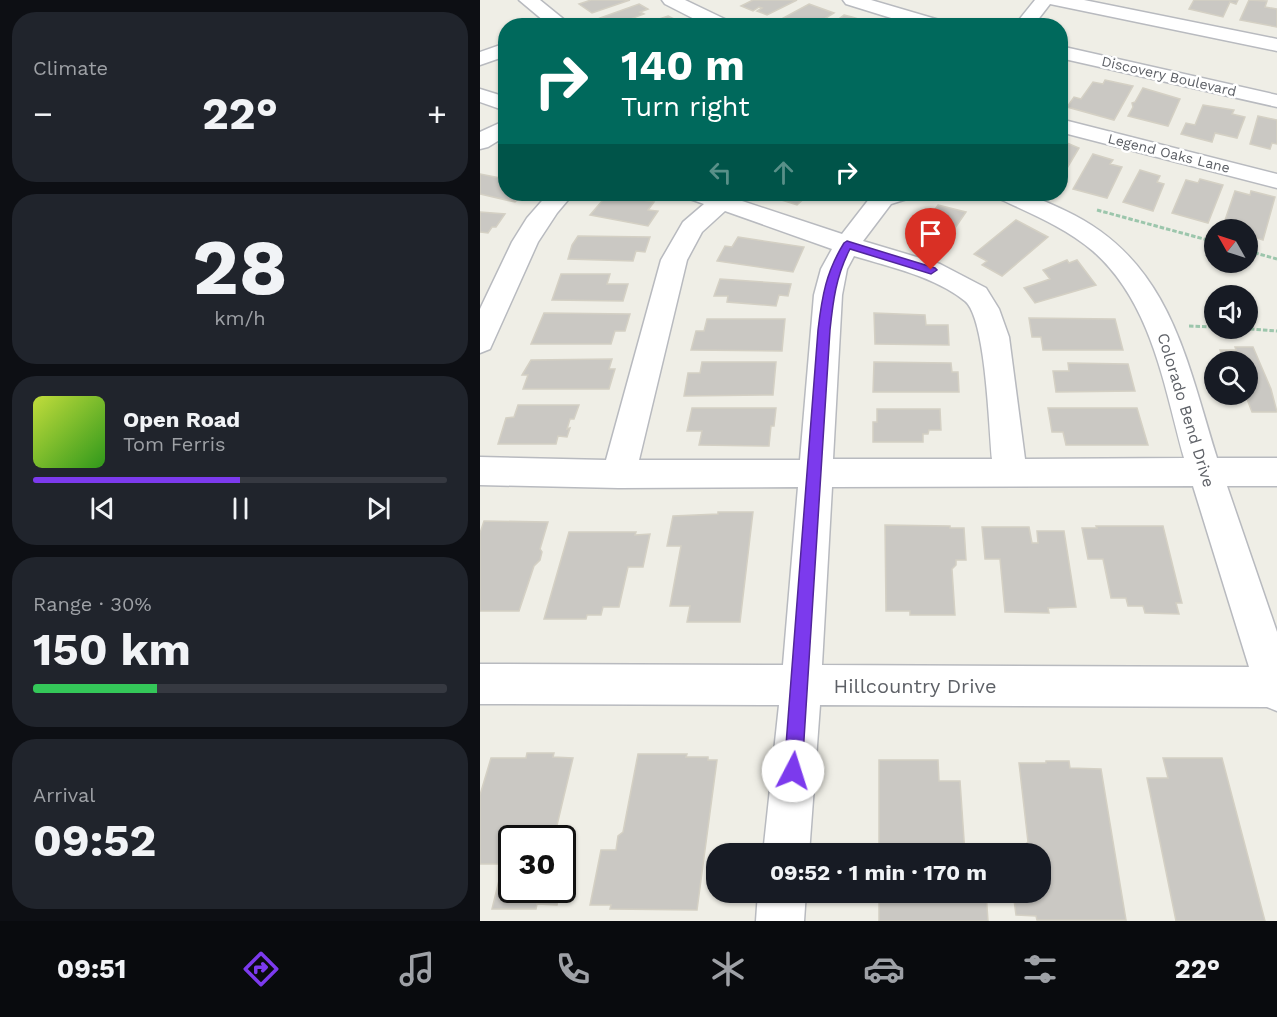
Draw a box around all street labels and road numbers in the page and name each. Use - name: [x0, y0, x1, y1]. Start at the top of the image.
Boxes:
- street label: Discovery Boulevard: [1100, 53, 1238, 99]
- street label: Legend Oaks Lane: [1106, 130, 1232, 176]
- street label: Colorado Bend Drive: [1153, 331, 1219, 489]
- street label: Hillcountry Drive: [834, 674, 996, 698]

